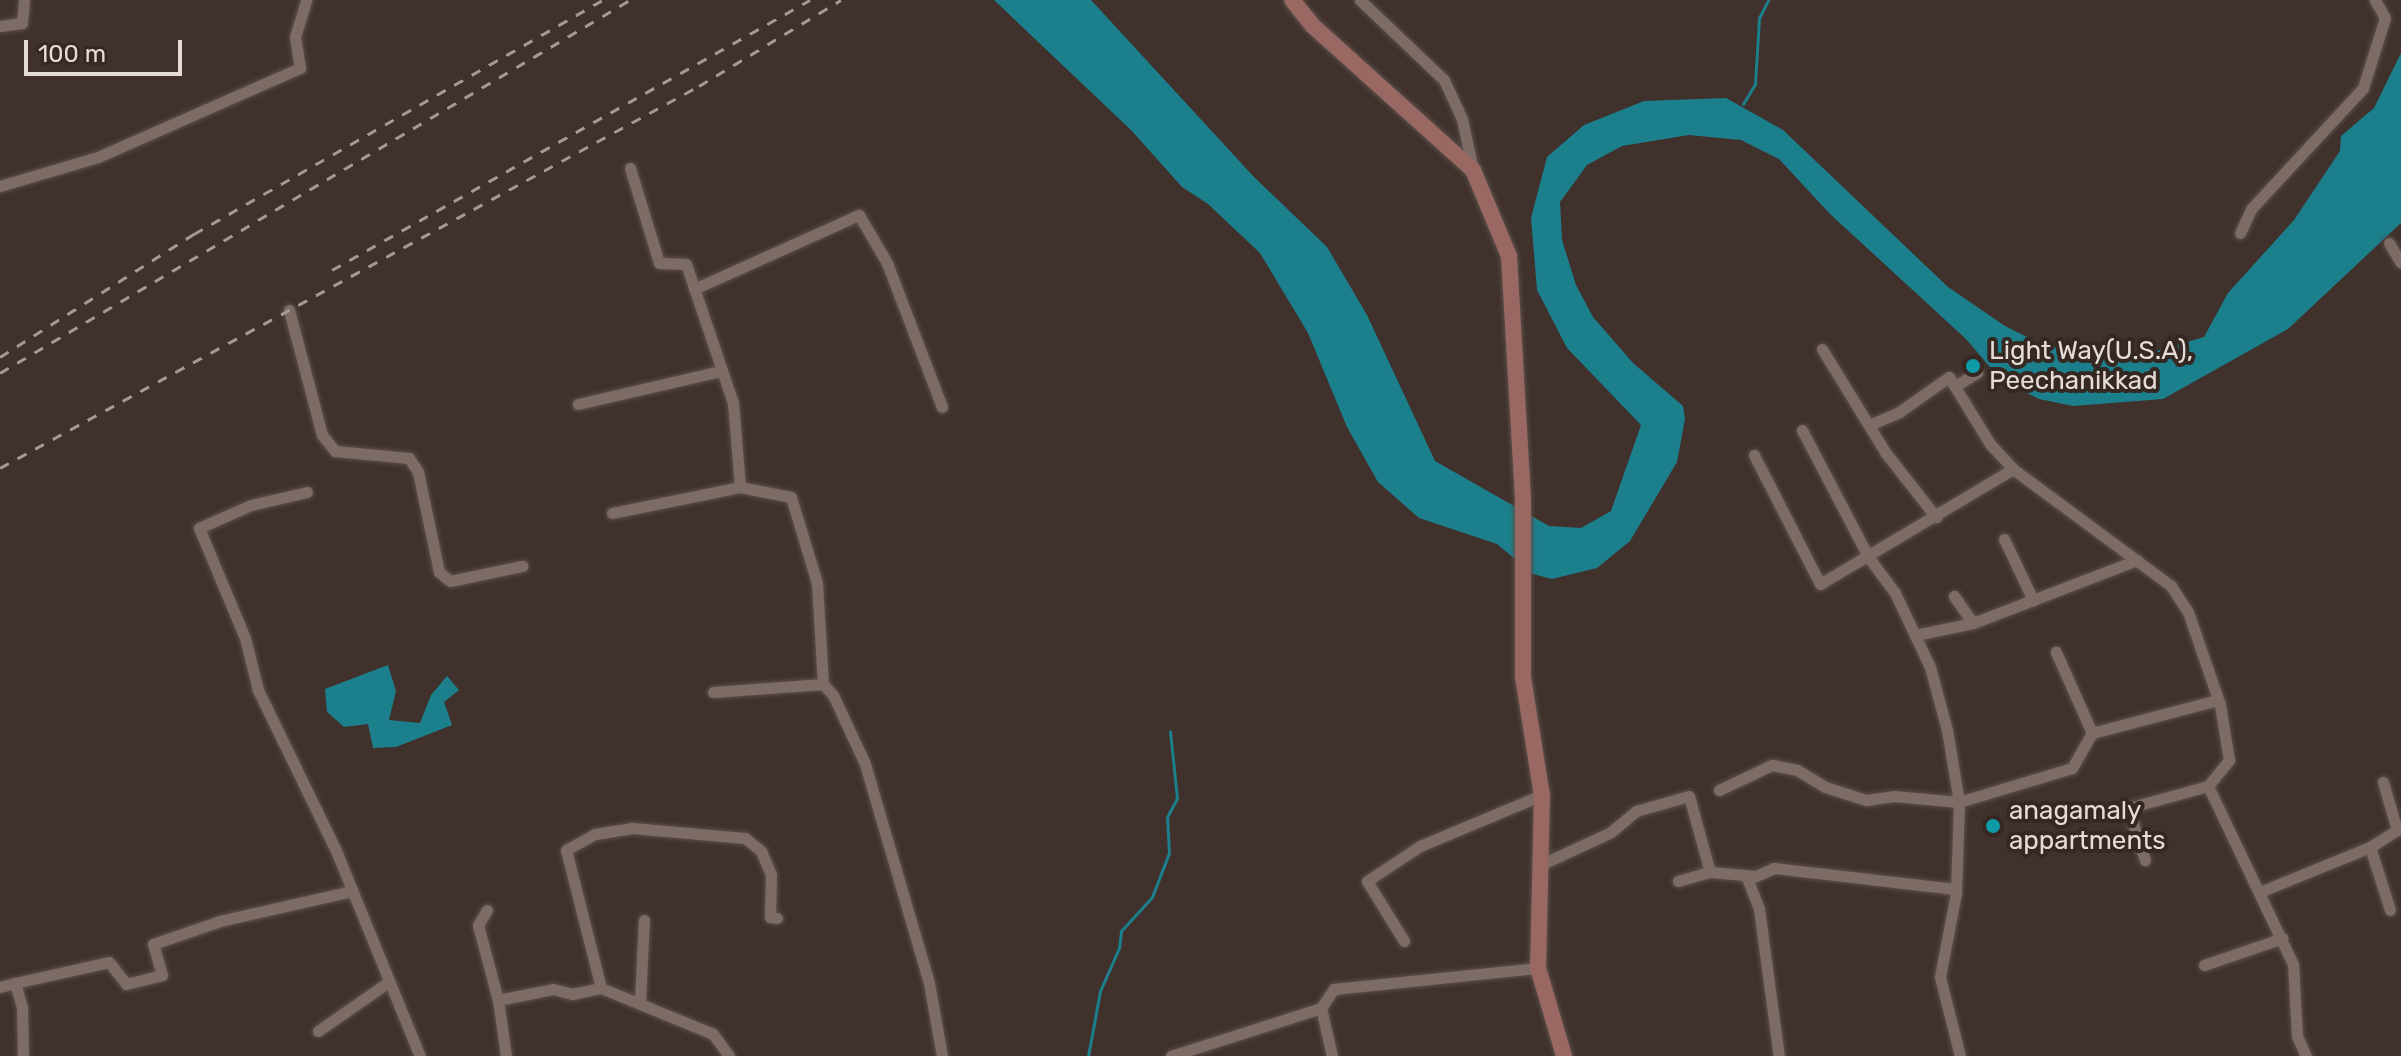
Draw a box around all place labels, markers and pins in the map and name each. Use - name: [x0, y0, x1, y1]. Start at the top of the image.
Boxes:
- place label: Light Way(U.S.A), Peechanikkad: [1989, 335, 2194, 396]
- marker: Light Way(U.S.A), Peechanikkad: [1964, 357, 1982, 375]
- place label: anagamaly appartments: [2009, 795, 2165, 856]
- marker: anagamaly appartments: [1984, 817, 2002, 835]

